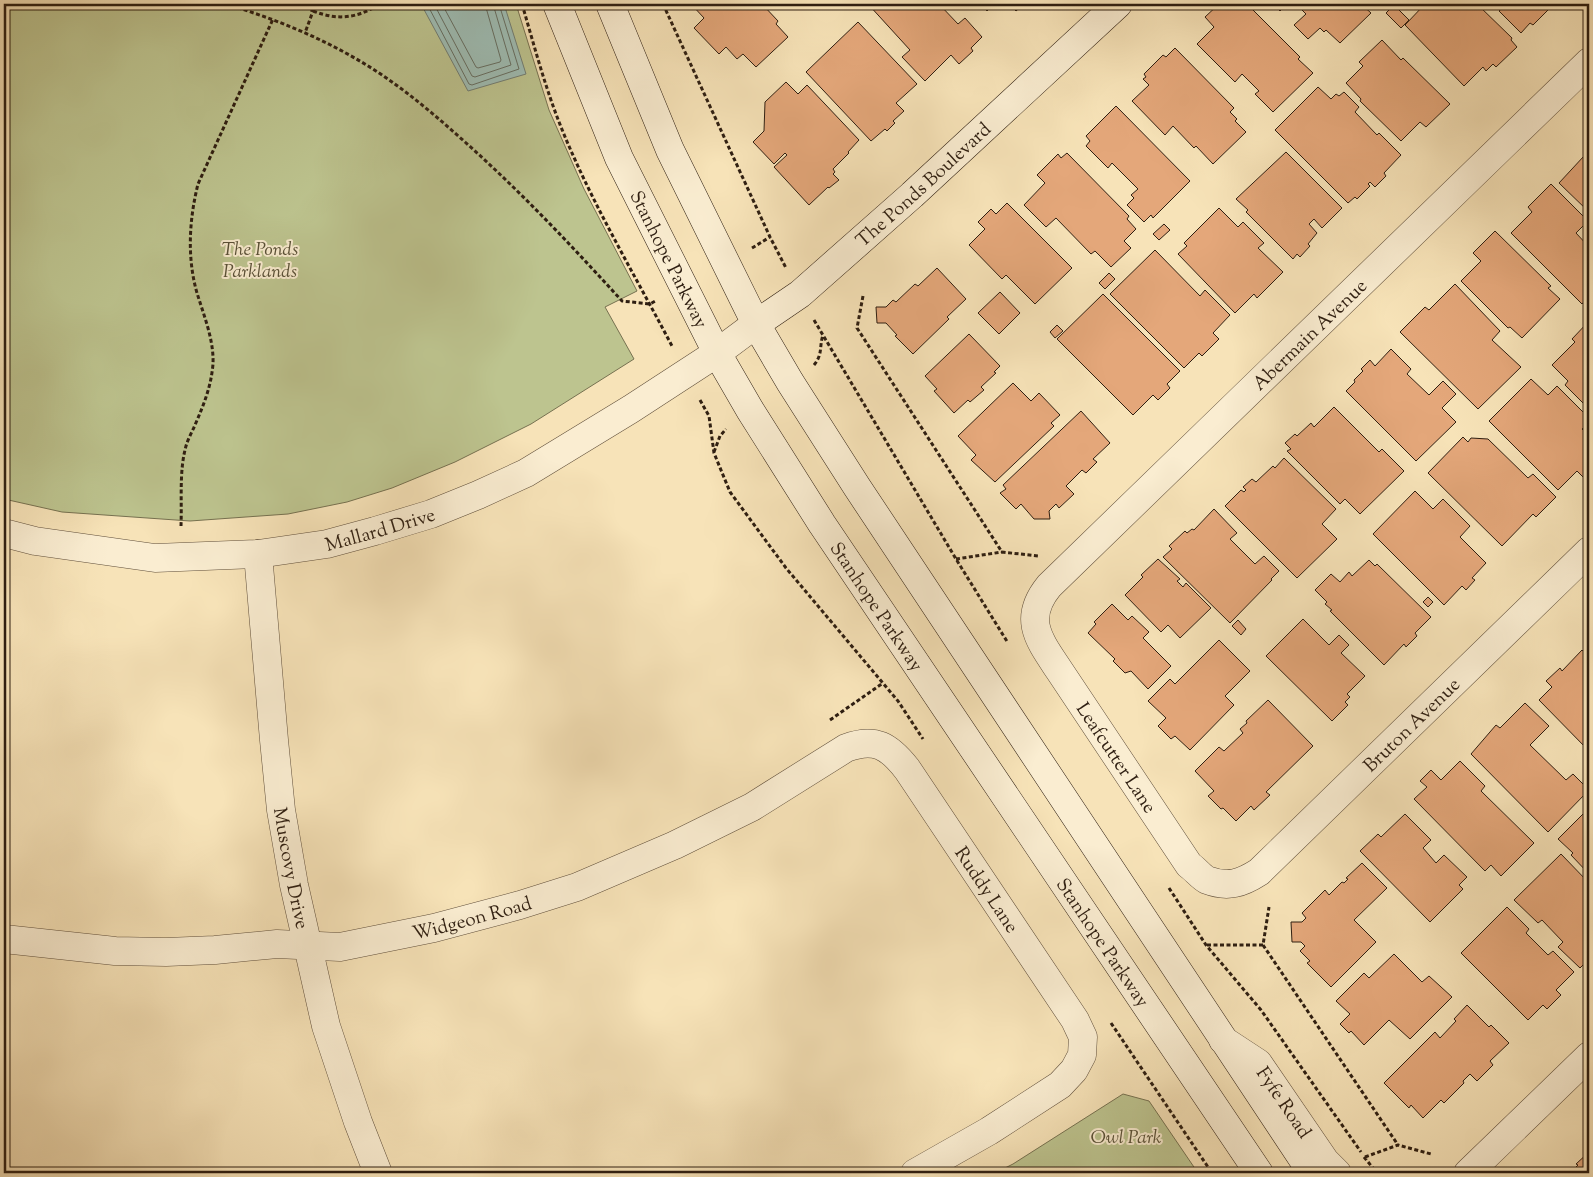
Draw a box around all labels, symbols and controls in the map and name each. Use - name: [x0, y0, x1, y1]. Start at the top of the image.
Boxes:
- street label: The Ponds Boulevard: [851, 117, 998, 255]
- street label: Stanhope Parkway: [622, 187, 714, 334]
- park label: The Ponds Parklands: [222, 237, 298, 286]
- street label: Abermain Avenue: [1247, 274, 1374, 398]
- street label: Mallard Drive: [323, 502, 439, 560]
- street label: Stanhope Parkway: [822, 538, 929, 678]
- street label: Bruton Avenue: [1358, 672, 1467, 780]
- street label: Leafcutter Lane: [1068, 698, 1162, 820]
- street label: Muscovy Drive: [265, 805, 315, 932]
- street label: Ruddy Lane: [947, 842, 1024, 939]
- street label: Stanhope Parkway: [1048, 873, 1155, 1014]
- street label: Widgeon Road: [410, 891, 536, 948]
- street label: Fyfe Road: [1248, 1062, 1317, 1145]
- park label: Owl Park: [1091, 1125, 1162, 1152]

